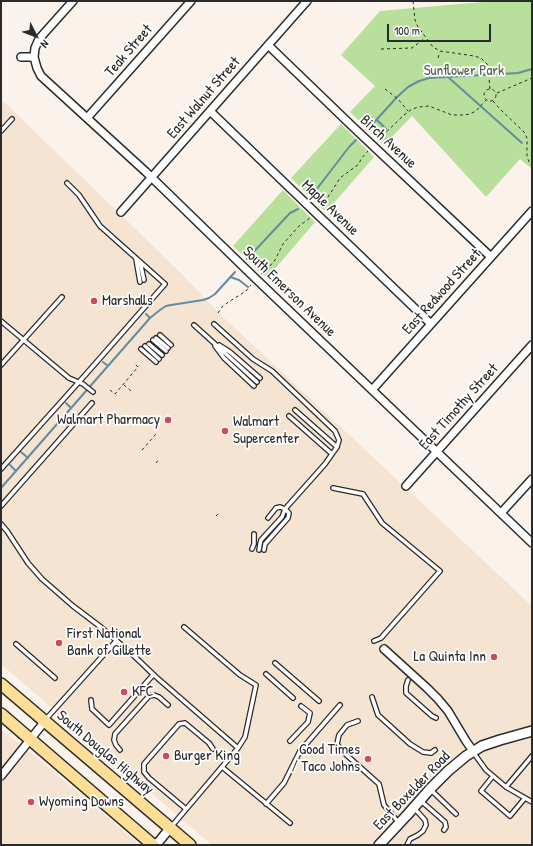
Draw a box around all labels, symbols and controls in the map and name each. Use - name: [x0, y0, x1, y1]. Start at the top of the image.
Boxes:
- north arrow: [16, 16, 56, 56]
- scale bar: [389, 16, 493, 42]
- street label: Teak Street: [101, 21, 157, 81]
- text: 100 m: [394, 22, 420, 39]
- text: N: [38, 37, 52, 51]
- street label: East Walnut Street: [164, 53, 244, 143]
- park label: Sunflower Park: [424, 62, 504, 80]
- street label: Birch Avenue: [356, 111, 420, 173]
- street label: Maple Avenue: [298, 176, 362, 240]
- street label: South Emerson Avenue: [239, 243, 339, 341]
- street label: East Redwood Street: [399, 246, 485, 338]
- place label: Marshalls: [102, 292, 153, 310]
- marker: Marshalls: [89, 296, 99, 306]
- street label: East Timothy Street: [416, 360, 502, 454]
- place label: Walmart Pharmacy: [57, 411, 160, 429]
- place label: Walmart Supercenter: [233, 413, 300, 448]
- marker: Walmart Pharmacy: [163, 415, 173, 425]
- marker: Walmart Supercenter: [220, 426, 230, 436]
- place label: First National Bank of Gillette: [67, 625, 151, 660]
- marker: First National Bank of Gillette: [54, 638, 64, 648]
- place label: La Quinta Inn: [414, 648, 486, 666]
- marker: La Quinta Inn: [489, 652, 499, 662]
- place label: KFC: [132, 683, 154, 701]
- marker: KFC: [119, 687, 129, 697]
- street label: South Douglas Highway: [53, 707, 157, 799]
- place label: Good Times / Taco Johns: [292, 741, 360, 776]
- place label: Burger King: [174, 747, 240, 765]
- street label: East Boxelder Road: [370, 748, 454, 834]
- marker: Burger King: [161, 751, 171, 761]
- marker: Good Times / Taco Johns: [363, 754, 373, 764]
- place label: Wyoming Downs: [39, 793, 124, 811]
- marker: Wyoming Downs: [26, 797, 36, 807]

